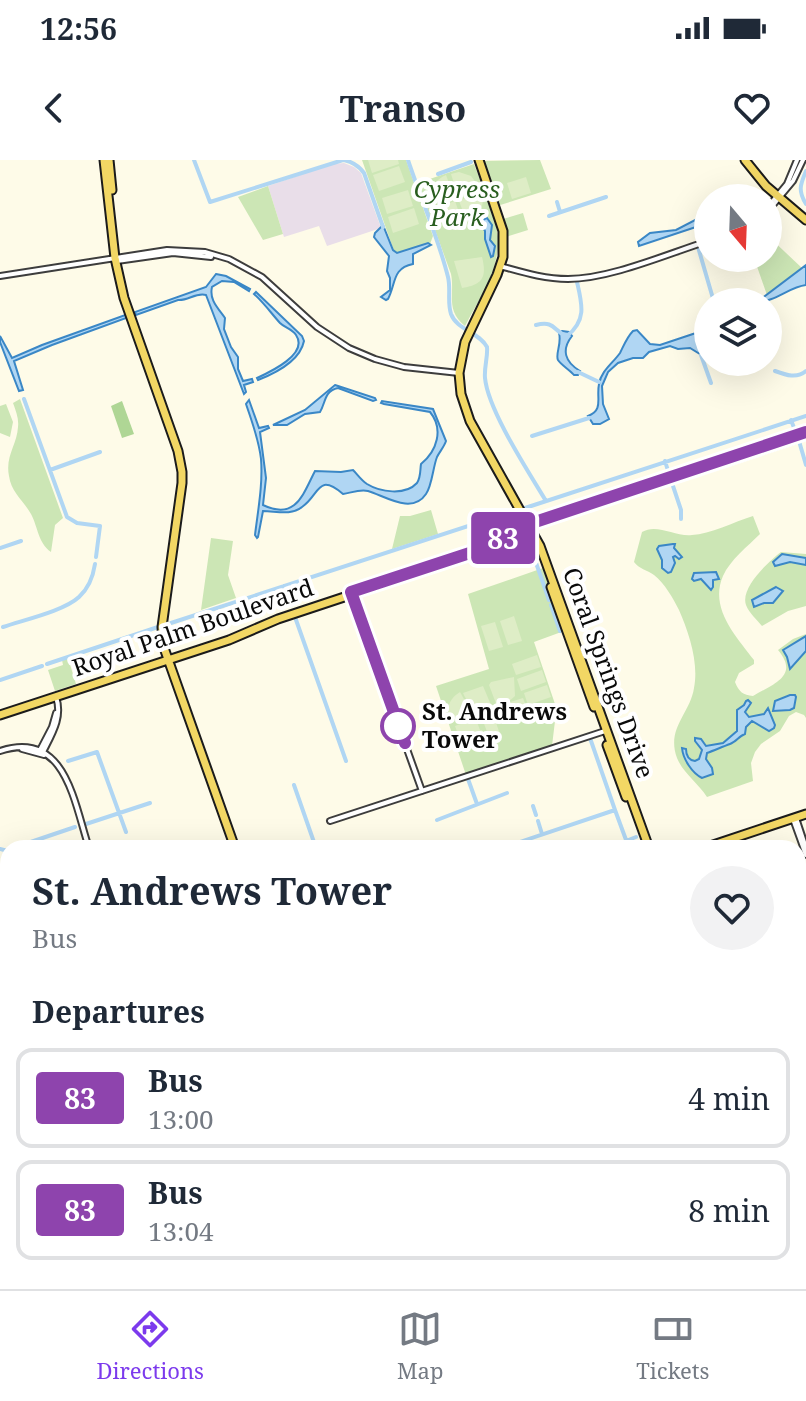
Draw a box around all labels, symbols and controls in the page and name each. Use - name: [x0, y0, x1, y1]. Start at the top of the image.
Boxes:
- text: 12:56: [40, 8, 117, 49]
- text: Transo: [340, 84, 466, 133]
- icon: back: [32, 86, 76, 130]
- icon: heart: [730, 86, 774, 130]
- park label: Cypress Park: [414, 172, 500, 233]
- north arrow: [694, 184, 782, 272]
- map controls: [694, 184, 782, 376]
- button: layers: [694, 288, 782, 376]
- line badge: 83: [467, 512, 539, 564]
- text: 83: [487, 519, 519, 557]
- street label: Coral Springs Drive: [556, 563, 663, 782]
- street label: Royal Palm Boulevard: [68, 570, 318, 683]
- place label: St. Andrews Tower: [422, 694, 567, 755]
- marker: St. Andrews Tower: [381, 709, 415, 743]
- text: St. Andrews Tower: [32, 864, 392, 916]
- button: heart: [690, 866, 774, 950]
- text: Bus: [32, 920, 77, 956]
- text: Departures: [32, 991, 205, 1032]
- text: Bus: [148, 1060, 203, 1101]
- text: 4 min: [688, 1078, 770, 1119]
- text: 83: [64, 1079, 96, 1117]
- text: 13:00: [148, 1101, 214, 1137]
- text: Bus: [148, 1172, 203, 1213]
- text: 8 min: [688, 1190, 770, 1231]
- text: 83: [64, 1191, 96, 1229]
- text: 13:04: [148, 1213, 214, 1249]
- tab: Directions: [96, 1307, 204, 1385]
- tab: Map: [397, 1307, 443, 1385]
- tab: Tickets: [636, 1307, 710, 1385]

